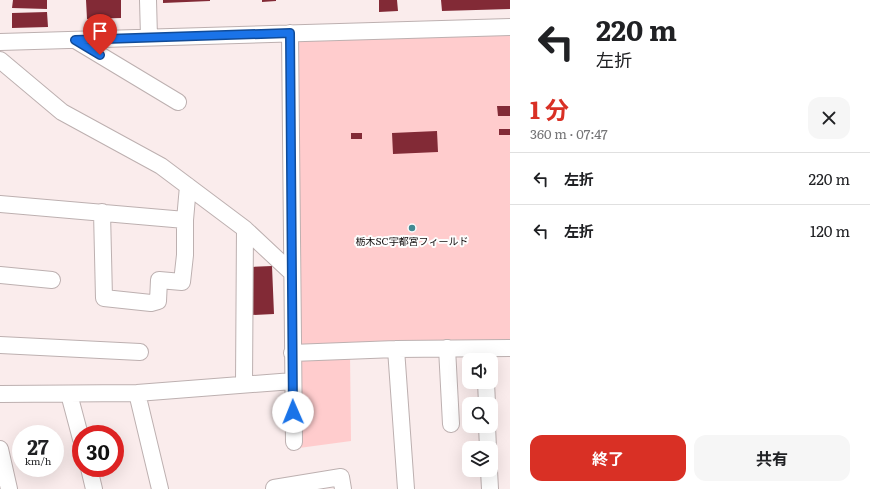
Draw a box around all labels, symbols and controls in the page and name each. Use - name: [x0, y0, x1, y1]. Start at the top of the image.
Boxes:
- text: 220 m: [596, 8, 677, 50]
- pin: [83, 14, 117, 55]
- icon: left: [530, 16, 582, 68]
- icon: arrive: [89, 20, 111, 42]
- text: 左折: [596, 46, 632, 73]
- text: 1 分: [530, 91, 569, 126]
- button: close: [808, 97, 850, 139]
- text: 360 m · 07:47: [530, 124, 608, 143]
- text: 左折: [564, 167, 594, 190]
- text: 220 m: [809, 167, 850, 190]
- icon: left: [530, 168, 552, 190]
- text: 左折: [564, 219, 594, 242]
- text: 120 m: [810, 219, 850, 242]
- icon: left: [530, 220, 552, 242]
- marker: 栃木SC宇都宮フィールド: [407, 223, 417, 233]
- place label: 栃木SC宇都宮フィールド: [356, 233, 468, 248]
- map controls: [462, 353, 498, 477]
- button: sound: [462, 353, 498, 389]
- position arrow: [272, 391, 314, 433]
- button: search: [462, 397, 498, 433]
- speed limit sign: 30: [72, 425, 124, 477]
- text: 27: [27, 431, 49, 461]
- button: 終了: [530, 435, 686, 481]
- button: 共有: [694, 435, 850, 481]
- button: layers: [462, 441, 498, 477]
- text: km/h: [25, 453, 51, 468]

